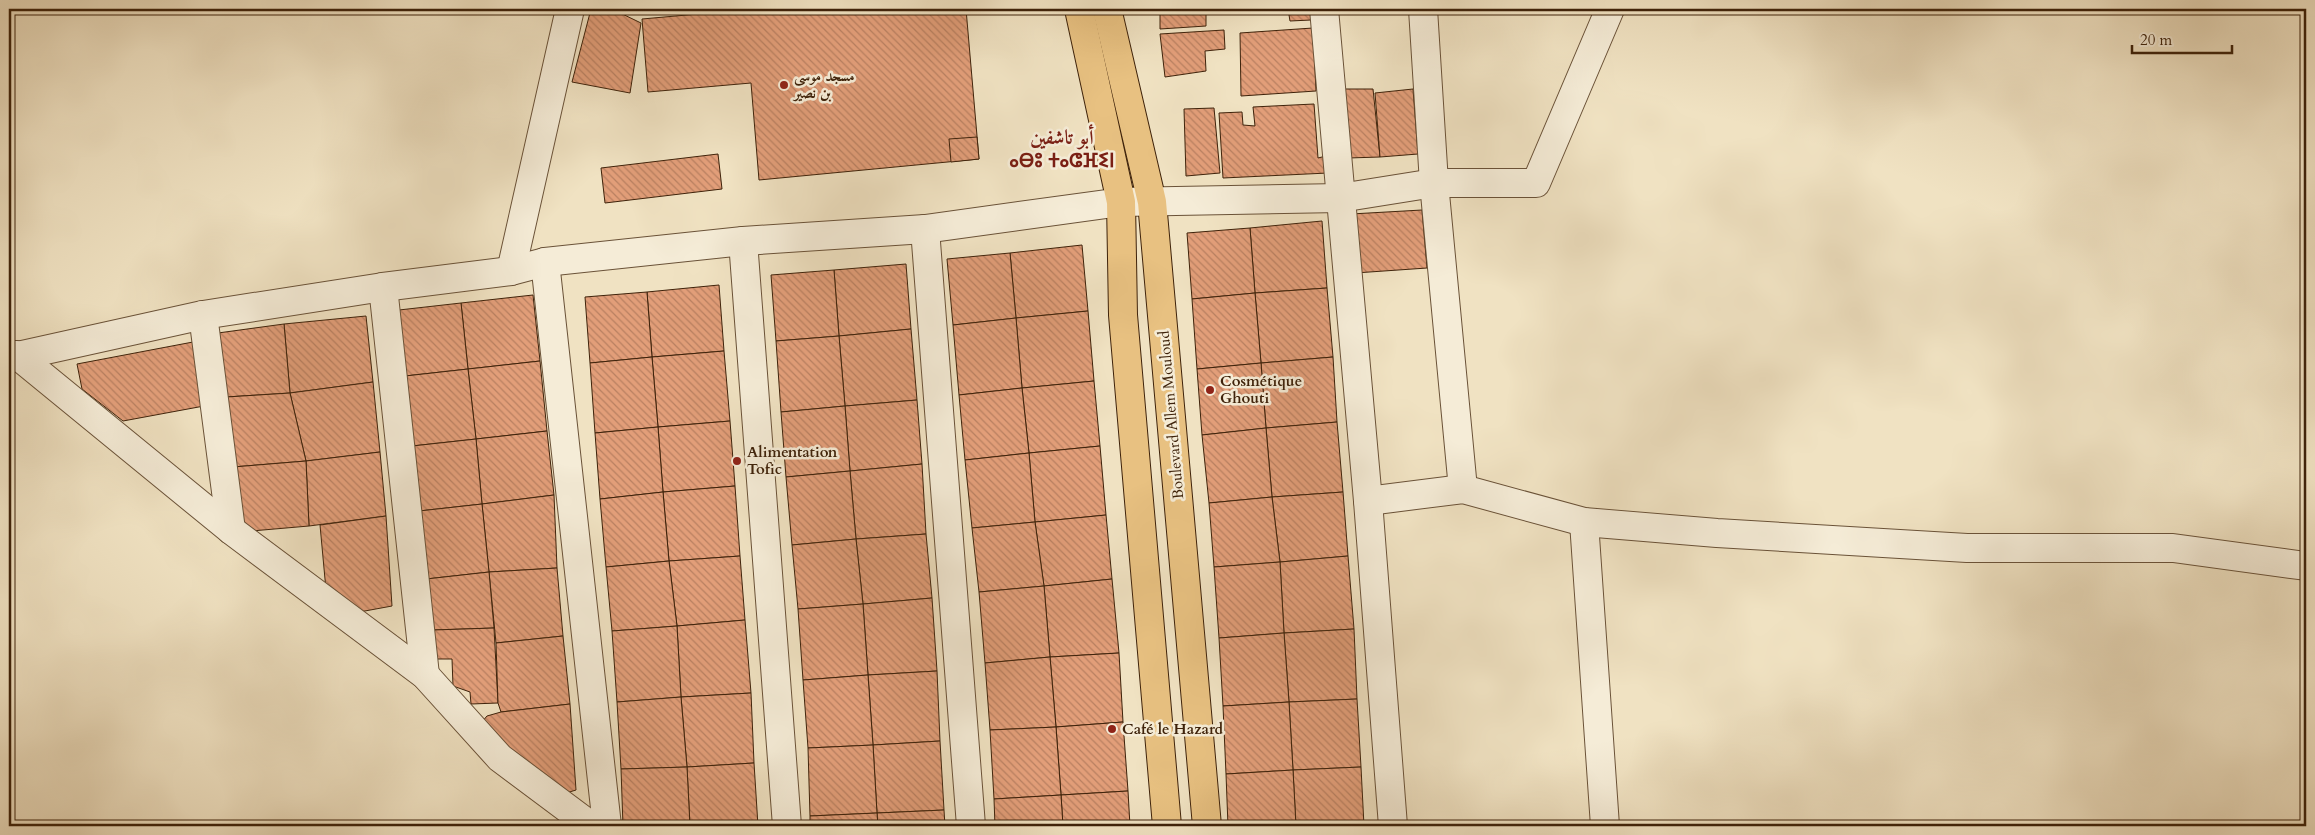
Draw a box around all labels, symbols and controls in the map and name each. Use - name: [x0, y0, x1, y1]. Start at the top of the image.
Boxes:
- scale bar: [2132, 22, 2232, 54]
- text: 20 m: [2140, 30, 2172, 50]
- place label: مسجد موسى بن نصير: [792, 66, 855, 103]
- marker: مسجد موسى بن نصير: [778, 79, 790, 91]
- district label: أبو تاشفين ⴰⴱⵓ ⵜⴰⵛⴼⵉⵏ: [1009, 124, 1115, 174]
- street label: Boulevard Allem Mouloud: [1154, 330, 1188, 500]
- place label: Cosmétique Ghouti: [1220, 371, 1302, 408]
- marker: Cosmétique Ghouti: [1204, 384, 1216, 396]
- place label: Alimentation Tofic: [747, 442, 838, 479]
- marker: Alimentation Tofic: [731, 455, 743, 467]
- place label: Café le Hazard: [1122, 719, 1223, 739]
- marker: Café le Hazard: [1106, 723, 1118, 735]

